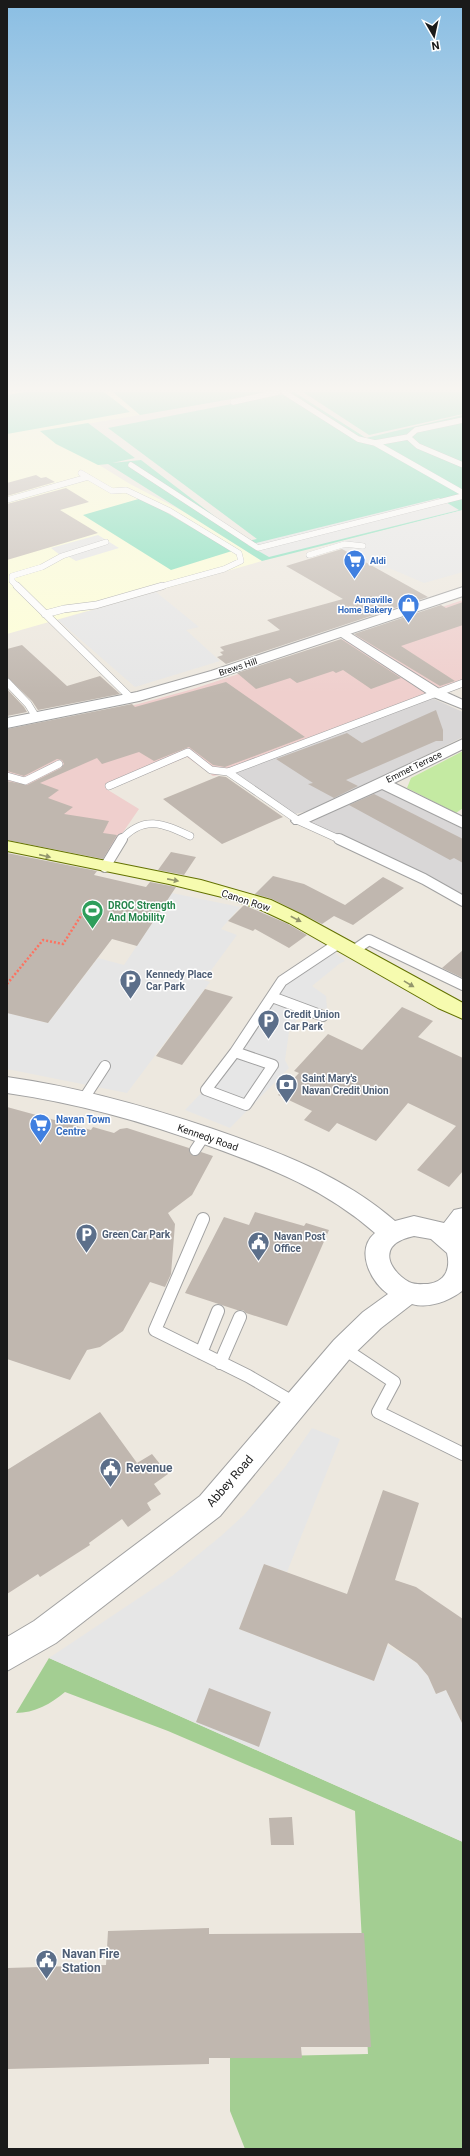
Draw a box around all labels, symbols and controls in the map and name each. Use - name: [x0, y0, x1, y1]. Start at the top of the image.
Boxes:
- north arrow: [414, 16, 454, 56]
- text: N: [430, 38, 440, 52]
- supermarket icon: Aldi: [341, 548, 367, 581]
- place label: Aldi: [370, 556, 386, 566]
- shop icon: Annaville Home Bakery: [395, 592, 421, 625]
- place label: Annaville Home Bakery: [338, 595, 392, 615]
- street label: Brews Hill: [217, 656, 259, 678]
- street label: Emmet Terrace: [385, 749, 444, 785]
- one-way arrow: [39, 853, 51, 859]
- one-way arrow: [166, 877, 179, 883]
- street label: Canon Row: [220, 887, 272, 914]
- sports icon: DROC Strength And Mobility: [79, 898, 105, 931]
- place label: DROC Strength And Mobility: [108, 900, 176, 923]
- one-way arrow: [290, 916, 302, 923]
- parking icon: Kennedy Place Car Park: [118, 967, 144, 1000]
- place label: Kennedy Place Car Park: [146, 969, 213, 992]
- one-way arrow: [403, 980, 415, 987]
- parking icon: Credit Union Car Park: [256, 1007, 282, 1040]
- place label: Credit Union Car Park: [284, 1009, 340, 1032]
- bank icon: Saint Mary's Navan Credit Union: [273, 1071, 299, 1104]
- place label: Saint Mary's Navan Credit Union: [302, 1073, 389, 1096]
- supermarket icon: Navan Town Centre: [28, 1112, 54, 1145]
- place label: Navan Town Centre: [56, 1114, 111, 1137]
- street label: Kennedy Road: [176, 1122, 240, 1153]
- parking icon: Green Car Park: [73, 1221, 99, 1254]
- place label: Green Car Park: [102, 1229, 171, 1240]
- public building icon: Navan Post Office: [245, 1229, 271, 1262]
- place label: Navan Post Office: [274, 1231, 326, 1254]
- street label: Abbey Road: [204, 1452, 256, 1510]
- public building icon: Revenue: [97, 1455, 123, 1488]
- place label: Revenue: [126, 1461, 173, 1475]
- place label: Navan Fire Station: [62, 1947, 120, 1975]
- public building icon: Navan Fire Station: [33, 1948, 59, 1981]

